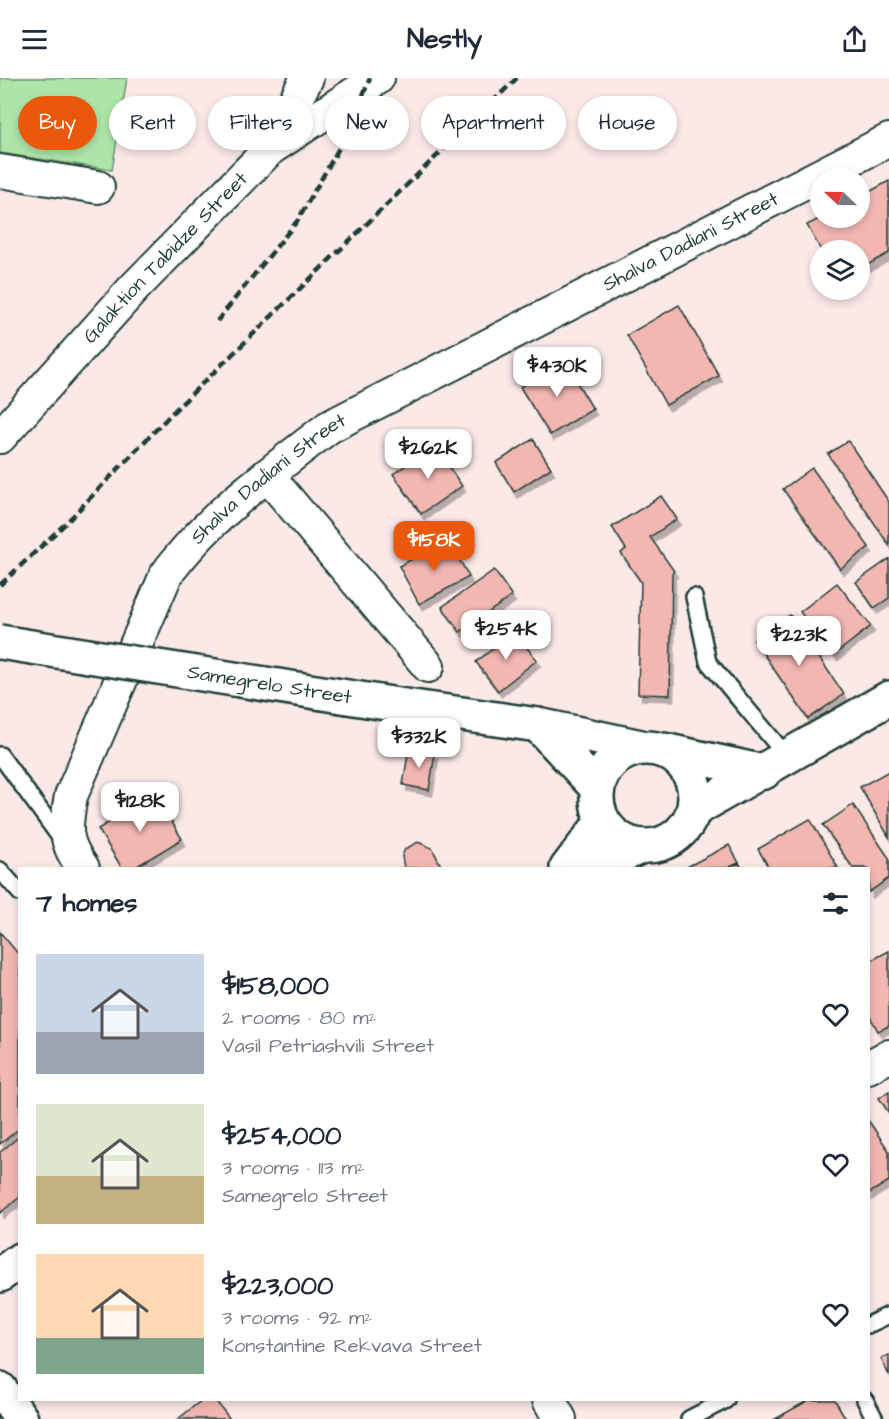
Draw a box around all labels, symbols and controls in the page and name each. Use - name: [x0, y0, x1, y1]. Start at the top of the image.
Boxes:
- text: Nestly: [407, 20, 482, 58]
- icon: menu: [18, 23, 51, 56]
- icon: share: [838, 23, 871, 56]
- chip: Buy: [18, 96, 97, 150]
- chip: Rent: [109, 96, 196, 150]
- chip: Filters: [208, 96, 313, 150]
- chip: New: [325, 96, 409, 150]
- chip: Apartment: [421, 96, 566, 150]
- chip: House: [578, 96, 677, 150]
- street label: Galaktion Tabidze Street: [77, 166, 254, 350]
- north arrow: [810, 168, 870, 228]
- map controls: [810, 168, 870, 300]
- street label: Shalva Dadiani Street: [598, 185, 783, 298]
- button: layers: [810, 240, 870, 300]
- pin: $430K: [515, 347, 599, 398]
- text: $430K: [527, 352, 587, 380]
- street label: Shalva Dadiani Street: [184, 407, 351, 551]
- pin: $262K: [386, 429, 470, 480]
- text: $262K: [399, 434, 457, 462]
- pin: $158K: [392, 521, 476, 572]
- text: $158K: [408, 526, 460, 554]
- pin: $254K: [464, 610, 548, 661]
- text: $254K: [475, 615, 537, 643]
- pin: $223K: [757, 616, 841, 667]
- text: $223K: [771, 621, 827, 649]
- street label: Samegrelo Street: [186, 658, 354, 711]
- pin: $332K: [377, 718, 461, 769]
- text: $332K: [391, 723, 447, 751]
- pin: $128K: [98, 782, 182, 833]
- text: $128K: [115, 787, 165, 815]
- text: 7 homes: [36, 885, 137, 921]
- icon: filters: [819, 887, 852, 920]
- text: $158,000: [222, 968, 329, 1004]
- icon: home: [84, 978, 156, 1050]
- icon: heart: [819, 998, 852, 1031]
- text: 2 rooms · 80 m²: [222, 1004, 376, 1032]
- text: Vasil Petriashvili Street: [222, 1032, 434, 1060]
- text: $254,000: [222, 1118, 341, 1154]
- icon: home: [84, 1128, 156, 1200]
- icon: heart: [819, 1148, 852, 1181]
- text: 3 rooms · 113 m²: [222, 1154, 365, 1182]
- text: Samegrelo Street: [222, 1182, 388, 1210]
- text: $223,000: [222, 1268, 333, 1304]
- icon: home: [84, 1278, 156, 1350]
- icon: heart: [819, 1298, 852, 1331]
- text: 3 rooms · 92 m²: [222, 1304, 372, 1332]
- text: Konstantine Rekvava Street: [222, 1332, 482, 1360]

